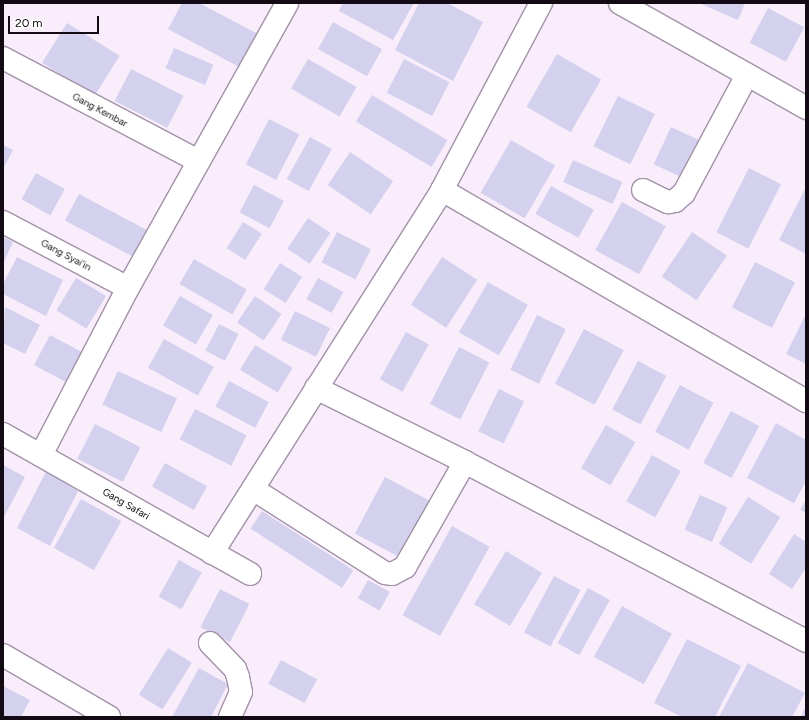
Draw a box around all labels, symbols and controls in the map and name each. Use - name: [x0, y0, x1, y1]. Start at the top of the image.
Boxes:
- scale bar: [10, 8, 101, 34]
- text: 20 m: [15, 16, 43, 30]
- street label: Gang Kembar: [70, 90, 130, 130]
- street label: Gang Syai'in: [39, 237, 93, 273]
- street label: Gang Safari: [100, 486, 152, 522]

